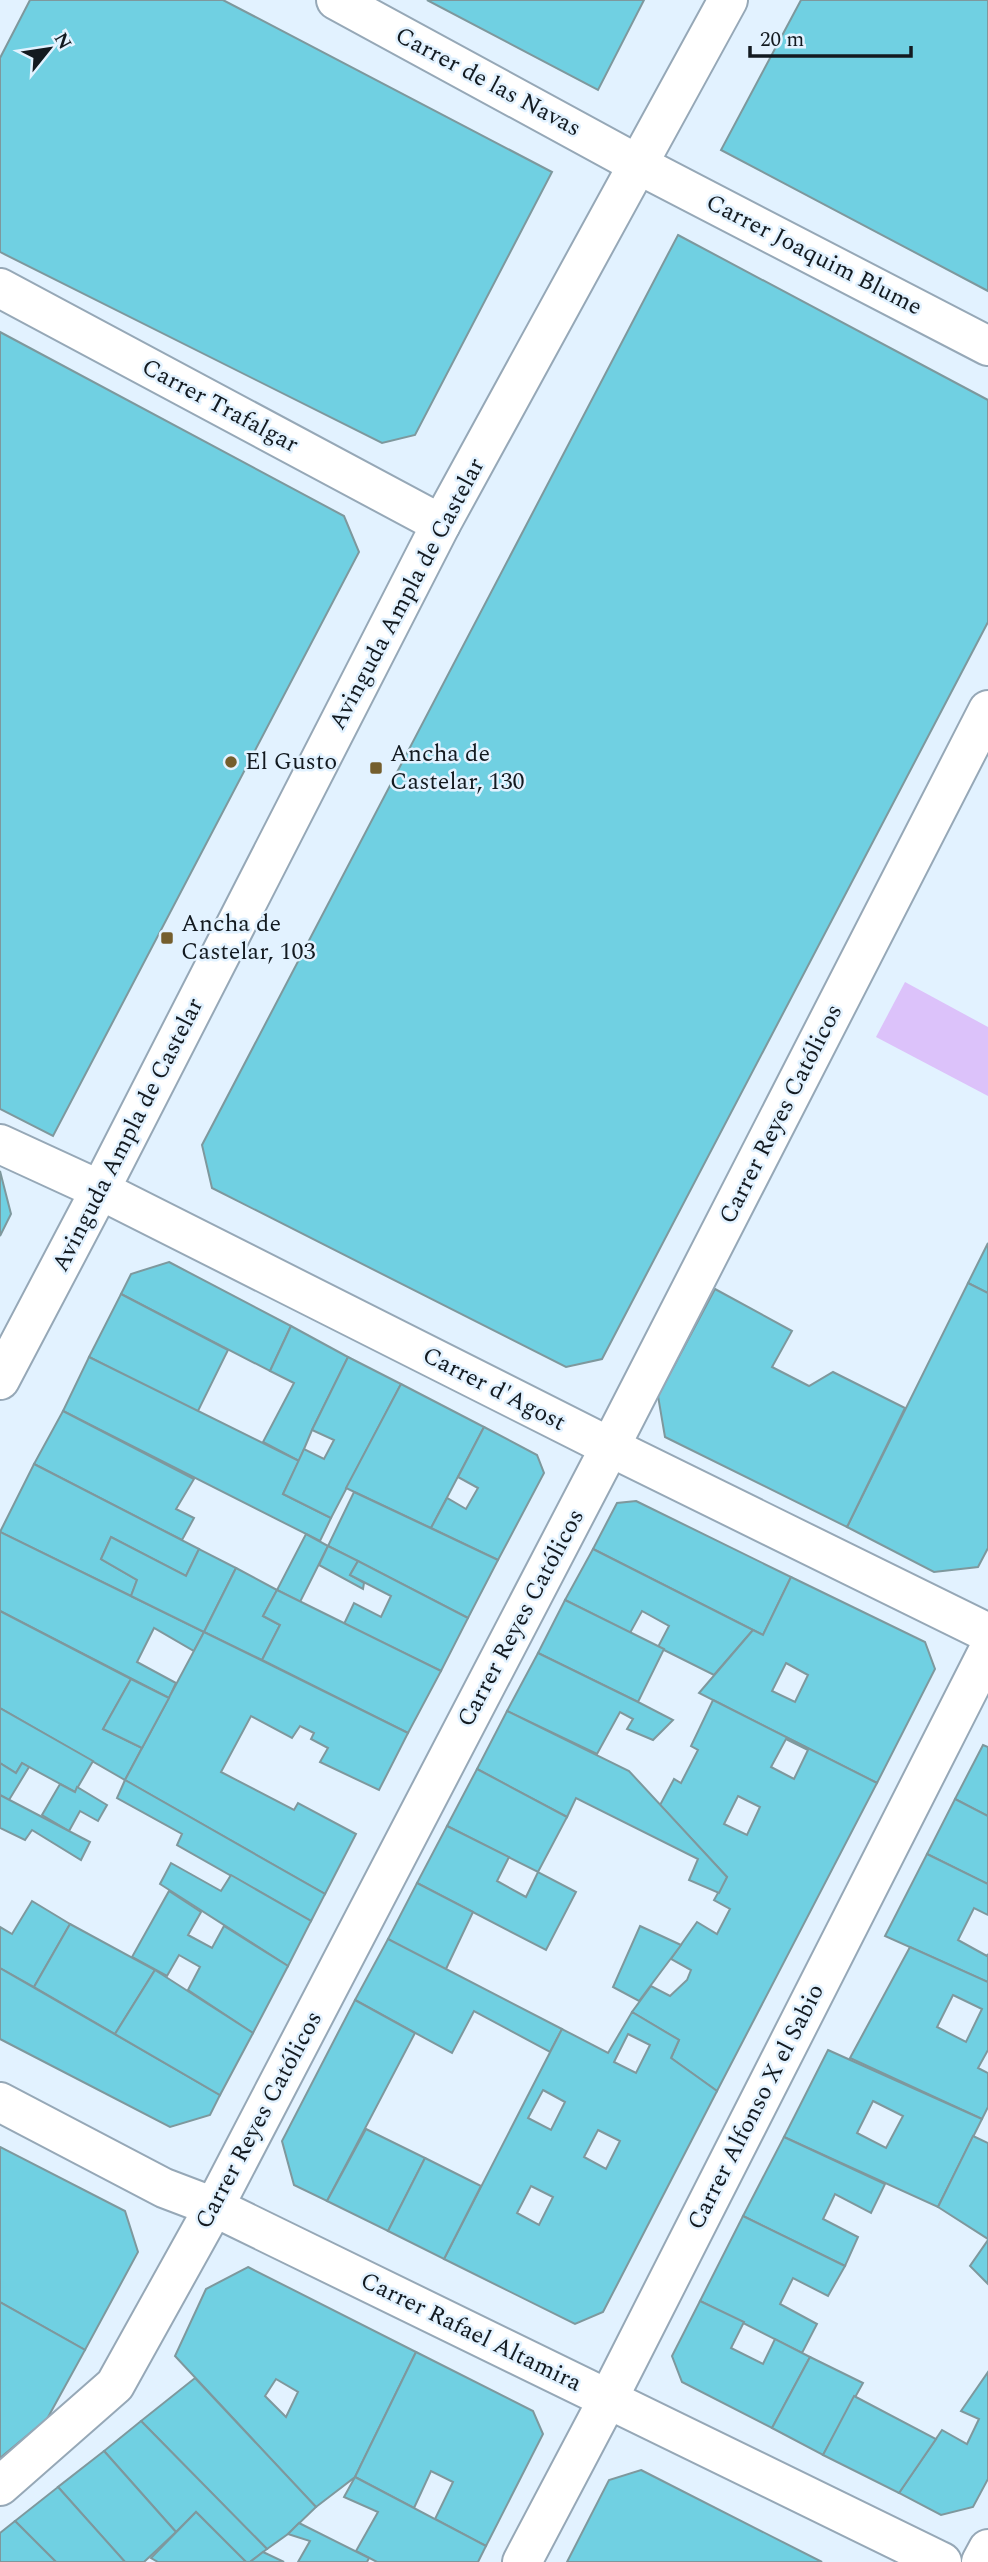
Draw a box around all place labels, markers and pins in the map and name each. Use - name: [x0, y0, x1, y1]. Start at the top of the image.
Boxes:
- place label: Ancha de Castelar, 130: [390, 736, 525, 800]
- place label: El Gusto: [245, 744, 337, 780]
- marker: El Gusto: [223, 754, 239, 770]
- marker: Ancha de Castelar, 130: [368, 760, 384, 776]
- place label: Ancha de Castelar, 103: [181, 906, 316, 970]
- marker: Ancha de Castelar, 103: [159, 930, 175, 946]

